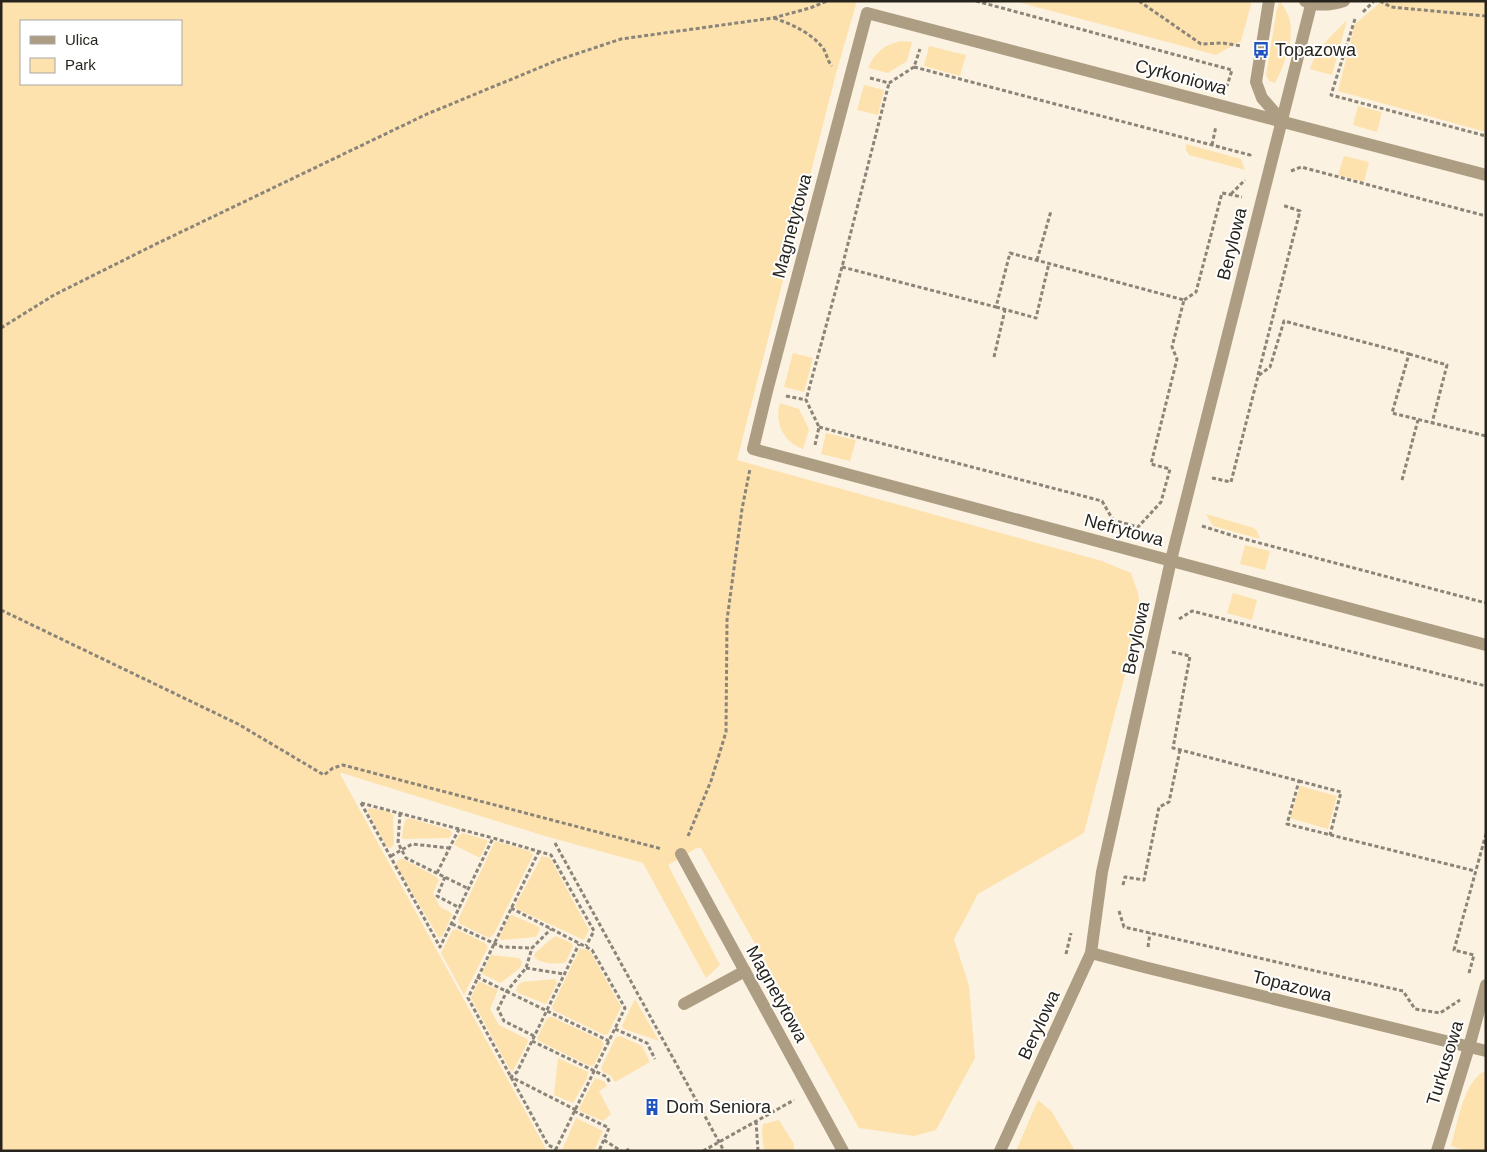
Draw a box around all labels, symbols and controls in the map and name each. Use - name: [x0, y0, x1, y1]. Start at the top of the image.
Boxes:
- legend: [20, 20, 182, 85]
- text: Ulica: [65, 31, 99, 48]
- bus stop icon: Topazowa: [1251, 40, 1271, 60]
- place label: Topazowa: [1275, 40, 1357, 60]
- street label: Cyrkoniowa: [1133, 55, 1230, 99]
- text: Park: [65, 56, 96, 73]
- street label: Magnetytowa: [768, 171, 816, 280]
- street label: Berylowa: [1213, 205, 1251, 282]
- street label: Nefrytowa: [1082, 510, 1167, 550]
- street label: Berylowa: [1119, 599, 1154, 676]
- street label: Magnetytowa: [742, 942, 812, 1047]
- street label: Topazowa: [1250, 966, 1335, 1006]
- street label: Berylowa: [1014, 986, 1064, 1063]
- street label: Turkusowa: [1423, 1017, 1468, 1108]
- building icon: Dom Seniora: [642, 1097, 662, 1117]
- place label: Dom Seniora: [666, 1097, 772, 1117]

